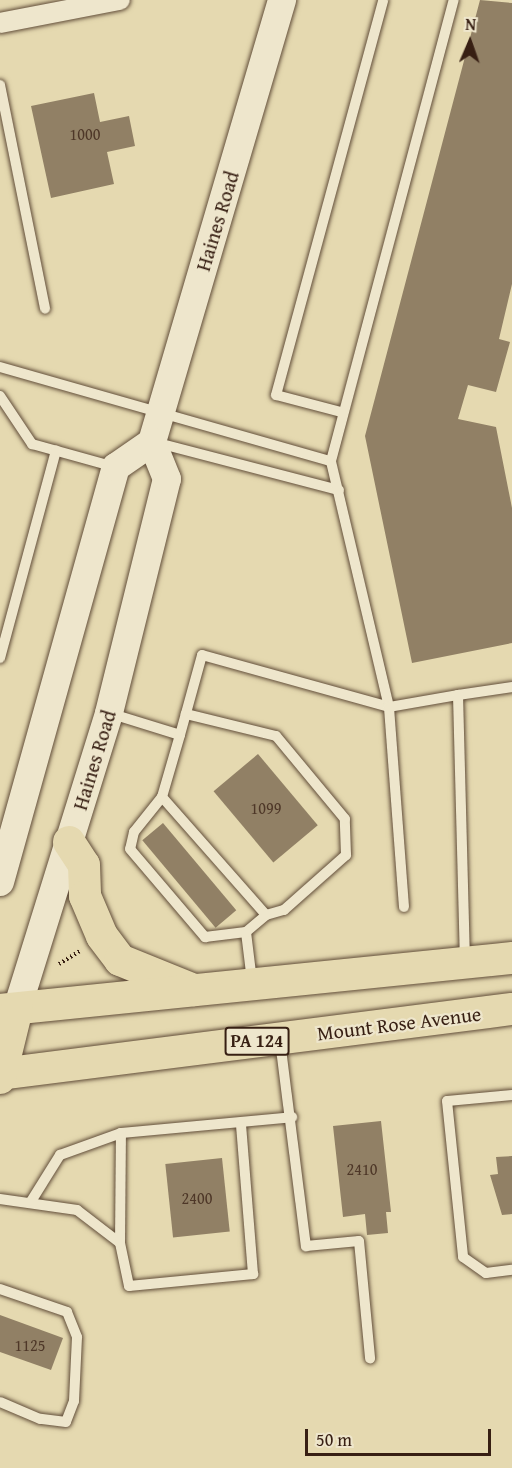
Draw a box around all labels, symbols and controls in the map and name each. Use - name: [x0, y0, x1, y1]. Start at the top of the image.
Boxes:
- north arrow: [440, 12, 500, 72]
- text: N: [465, 12, 476, 36]
- house number: 1000: [70, 124, 100, 144]
- street label: Haines Road: [190, 168, 244, 274]
- street label: Haines Road: [67, 707, 121, 813]
- house number: 1099: [251, 798, 281, 818]
- street label: Mount Rose Avenue: [316, 1001, 482, 1045]
- road number: PA 124: [224, 1026, 290, 1056]
- house number: 2410: [347, 1159, 377, 1179]
- house number: 2400: [182, 1188, 212, 1208]
- house number: 1125: [15, 1335, 45, 1355]
- scale bar: [308, 1417, 494, 1455]
- text: 50 m: [316, 1426, 352, 1453]

